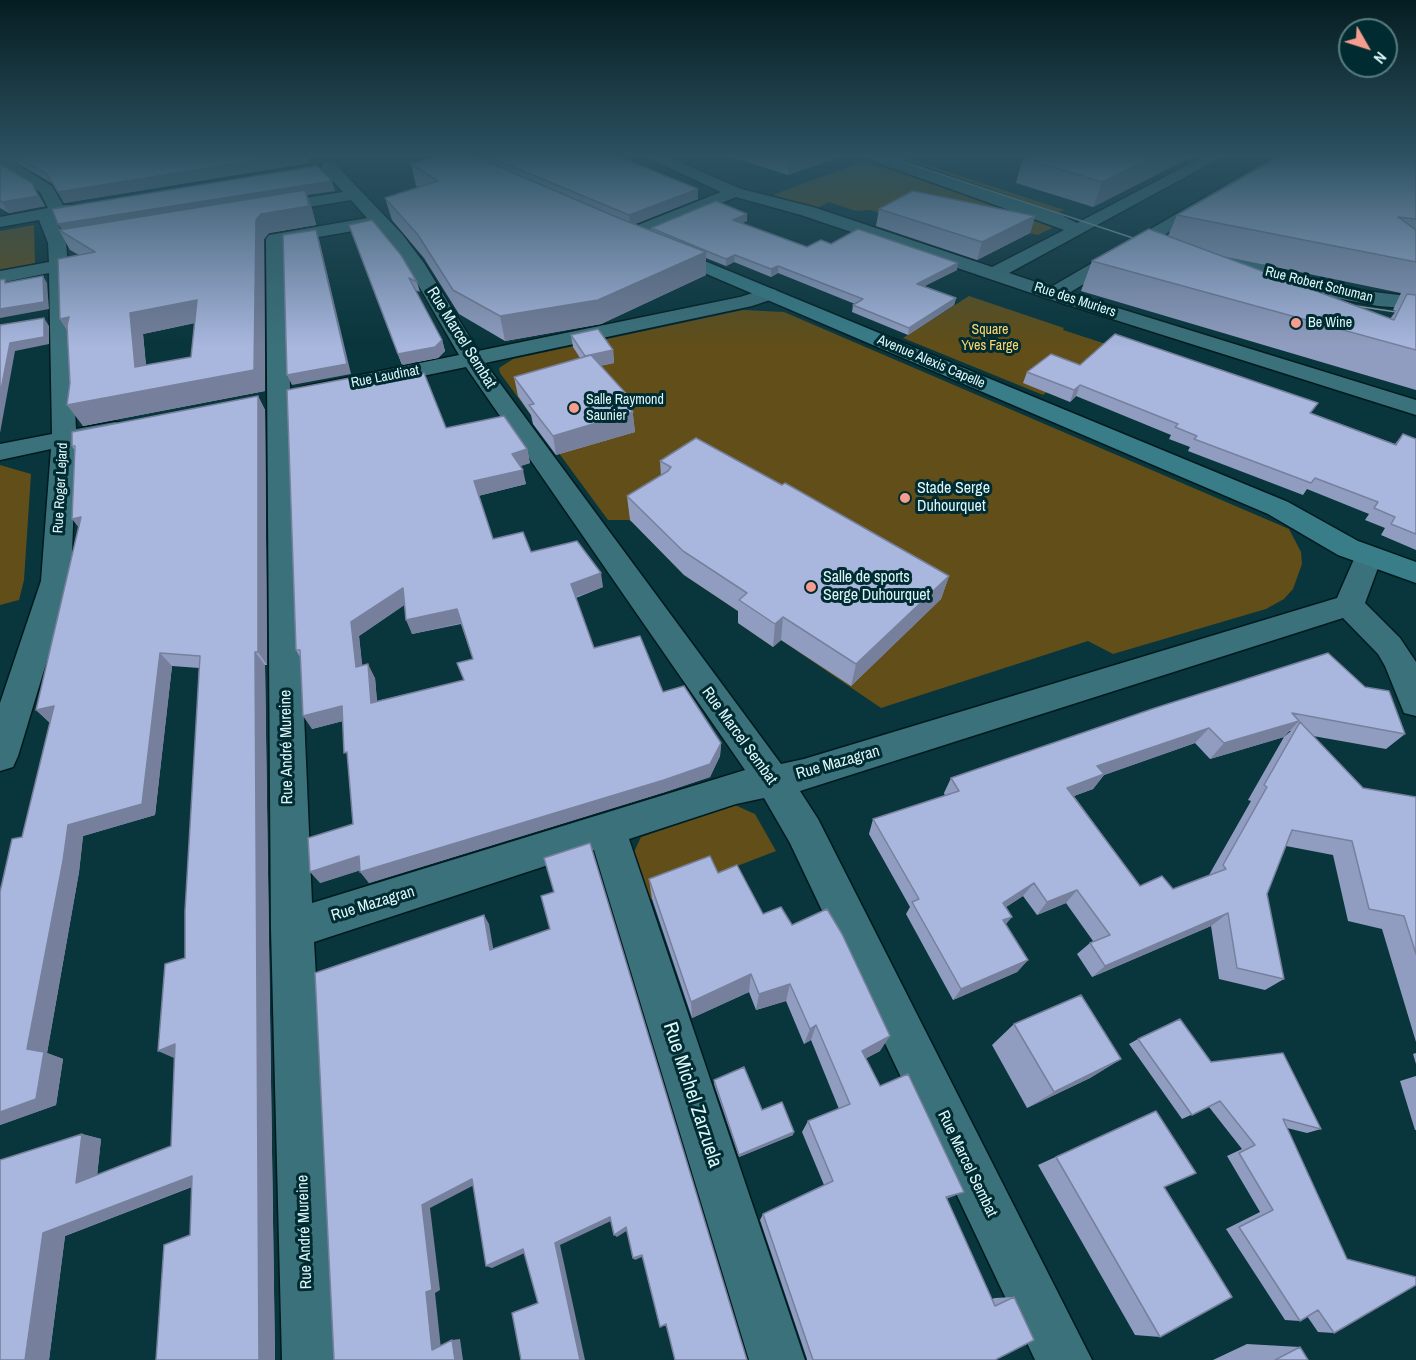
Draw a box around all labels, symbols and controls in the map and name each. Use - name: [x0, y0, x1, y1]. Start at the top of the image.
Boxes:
- north arrow: [1338, 18, 1398, 78]
- text: N: [1369, 47, 1392, 69]
- street label: Rue Robert Schuman: [1263, 263, 1375, 307]
- street label: Rue des Muriers: [1032, 279, 1118, 321]
- street label: Rue Marcel Sembat: [422, 284, 500, 392]
- place label: Be Wine: [1308, 315, 1352, 331]
- marker: Be Wine: [1289, 316, 1303, 330]
- park label: Square Yves Farge: [961, 322, 1019, 354]
- street label: Avenue Alexis Capelle: [875, 332, 987, 392]
- street label: Rue Laudinat: [350, 362, 420, 392]
- place label: Salle Raymond Saunier: [586, 392, 664, 424]
- marker: Salle Raymond Saunier: [567, 401, 581, 415]
- street label: Rue Roger Lejard: [50, 442, 72, 534]
- place label: Stade Serge Duhourquet: [917, 479, 990, 517]
- marker: Stade Serge Duhourquet: [898, 491, 912, 505]
- place label: Salle de sports Serge Duhourquet: [823, 568, 930, 606]
- marker: Salle de sports Serge Duhourquet: [804, 580, 818, 594]
- street label: Rue Marcel Sembat: [697, 683, 781, 789]
- street label: Rue André Mureine: [276, 690, 298, 804]
- street label: Rue Mazagran: [794, 742, 882, 784]
- street label: Rue Mazagran: [329, 882, 417, 926]
- street label: Rue Michel Zarzuela: [657, 1019, 727, 1171]
- street label: Rue Marcel Sembat: [933, 1108, 1001, 1220]
- street label: Rue André Mureine: [293, 1174, 317, 1290]

